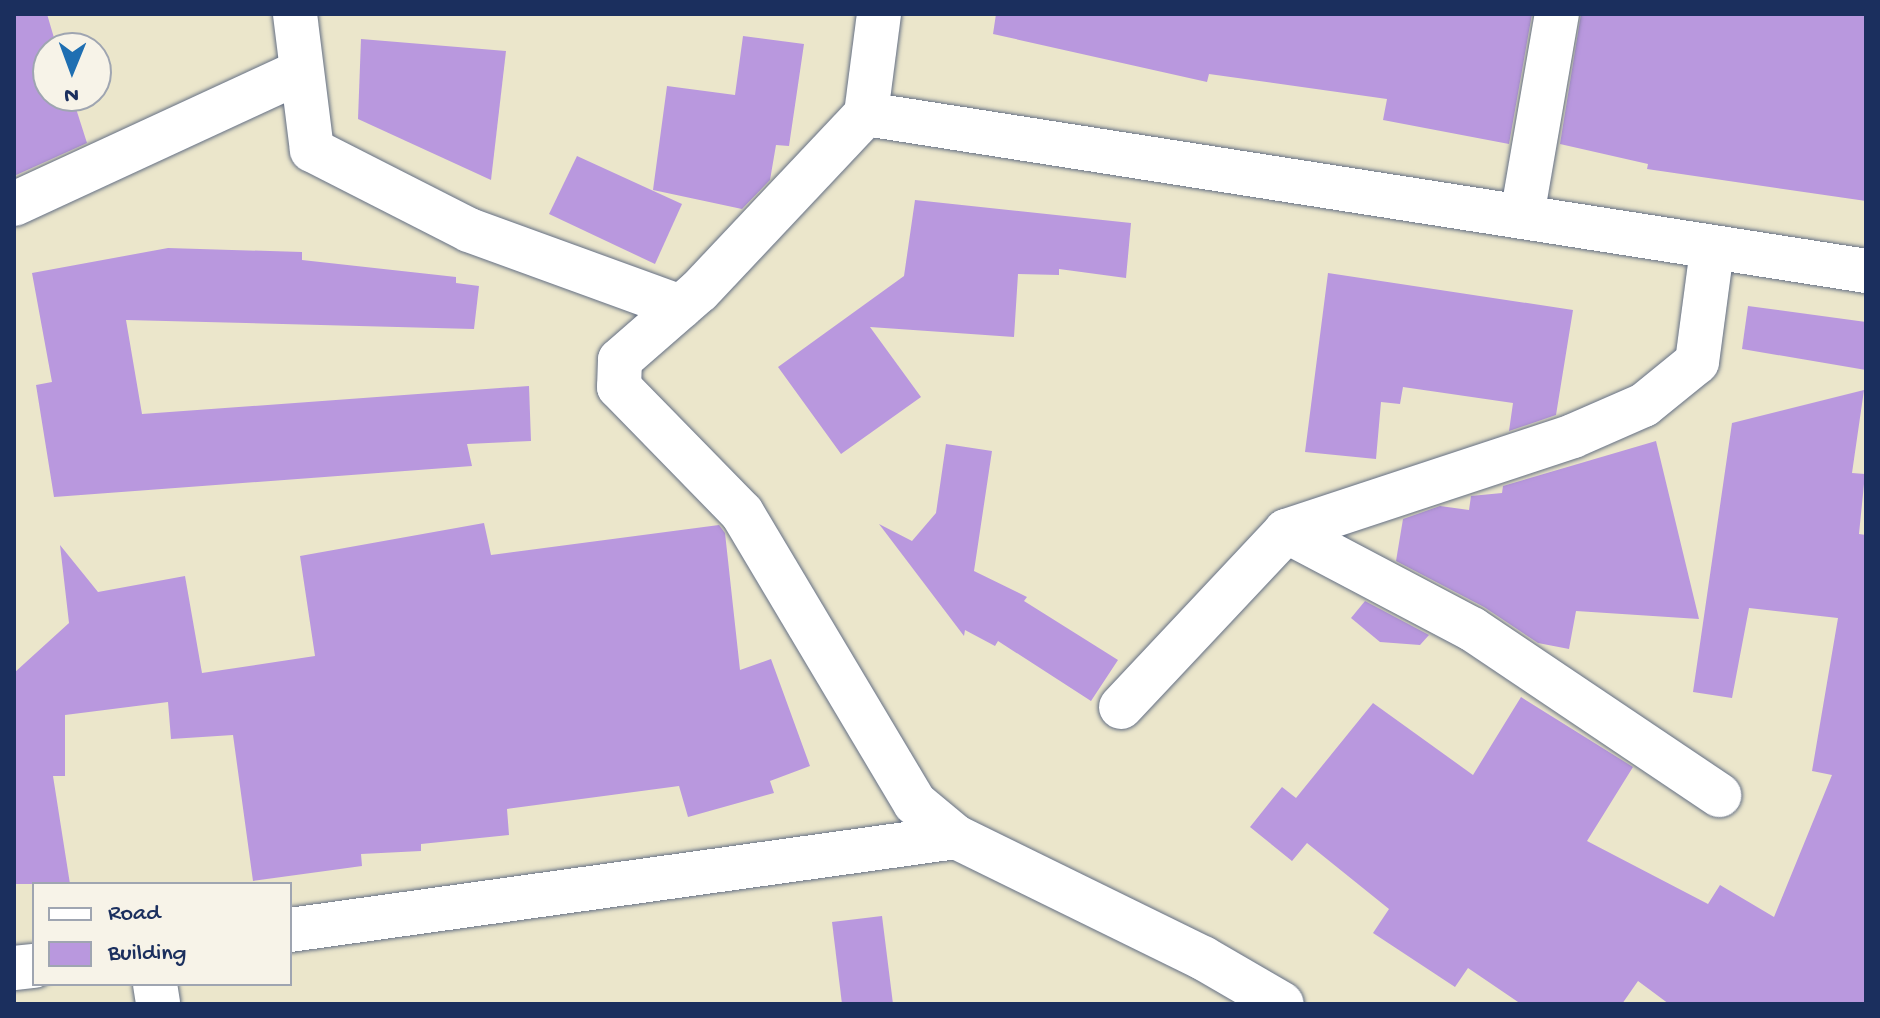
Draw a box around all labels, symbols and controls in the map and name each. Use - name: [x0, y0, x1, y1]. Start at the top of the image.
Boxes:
- north arrow: [32, 32, 112, 112]
- text: N: [64, 81, 79, 107]
- legend: [32, 882, 292, 986]
- text: Road: [108, 900, 160, 929]
- text: Building: [108, 940, 186, 969]

